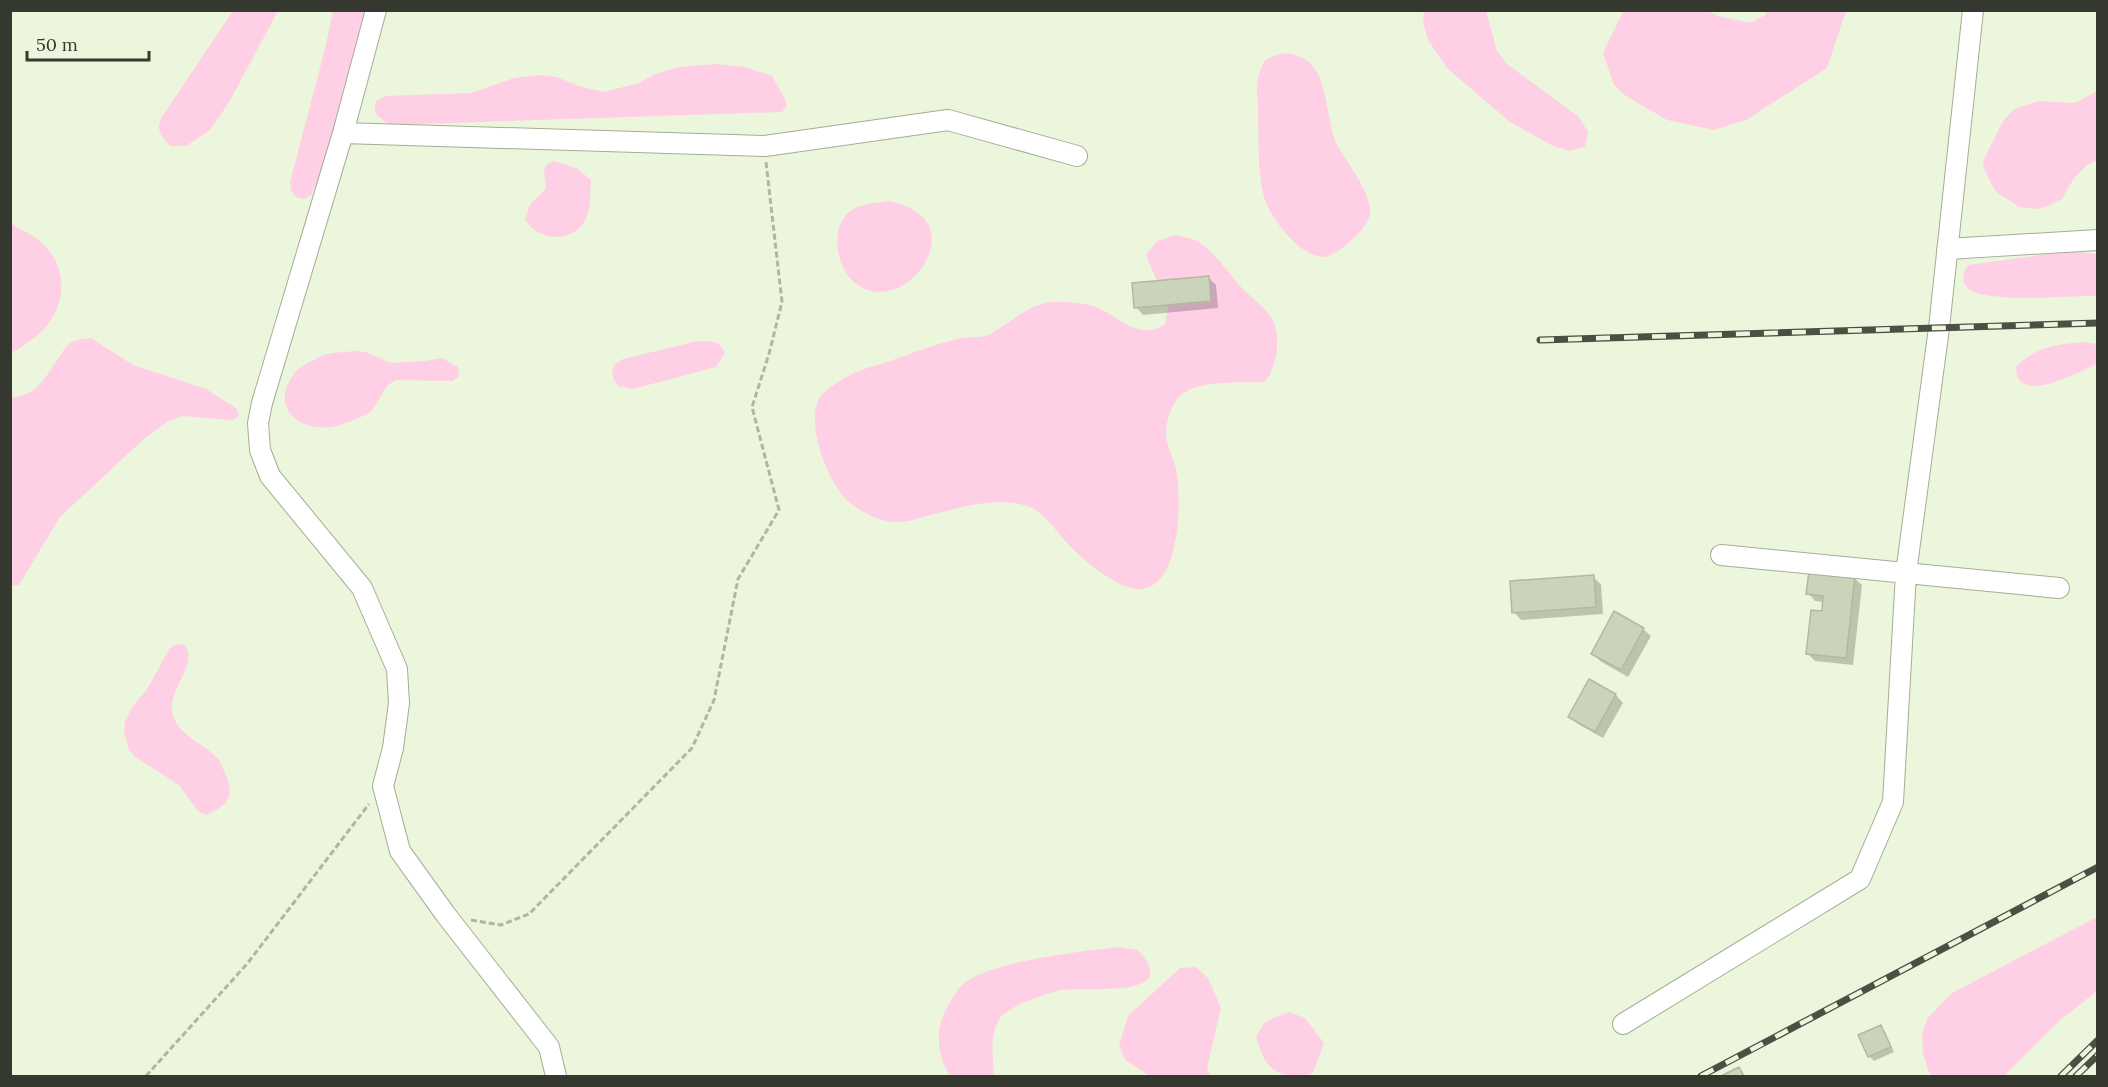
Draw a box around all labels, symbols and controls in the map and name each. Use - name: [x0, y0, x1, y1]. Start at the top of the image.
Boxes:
- scale bar: [27, 24, 148, 62]
- text: 50 m: [36, 33, 78, 56]

